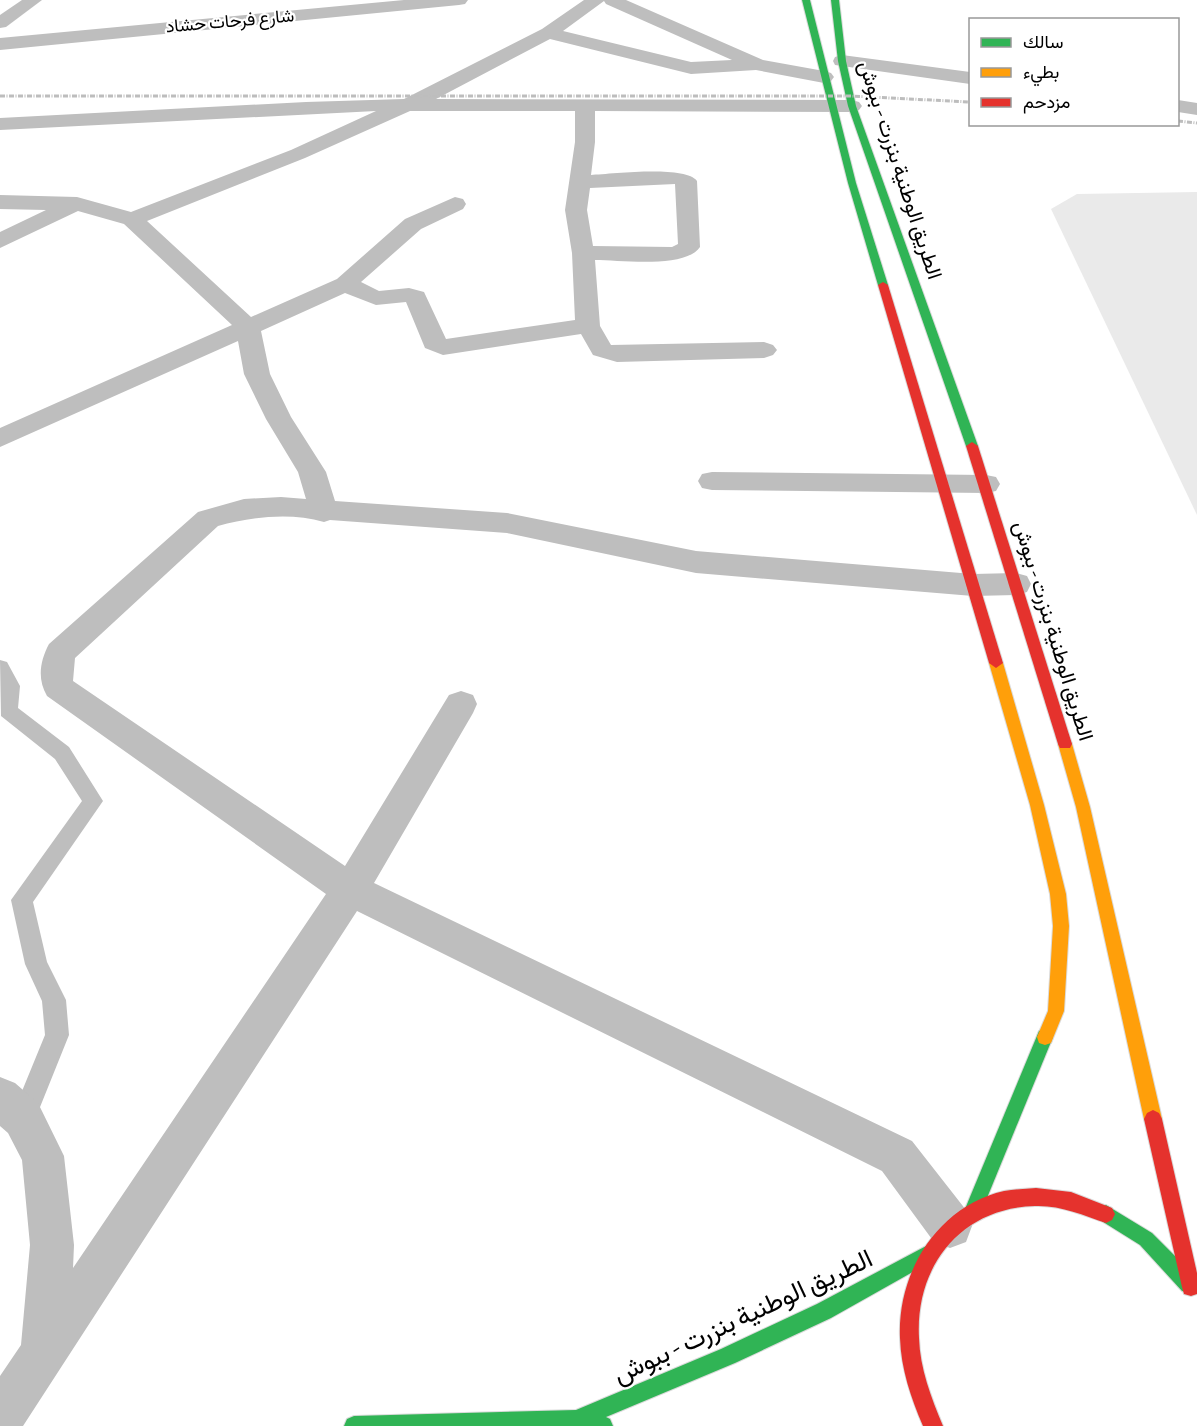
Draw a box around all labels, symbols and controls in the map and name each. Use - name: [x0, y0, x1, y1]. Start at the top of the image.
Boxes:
- street label: شارع فرحات حشاد: [165, 7, 295, 39]
- legend: [969, 18, 1179, 126]
- text: سالك: [1023, 34, 1063, 52]
- street label: الطريق الوطنية بنزرت - ببوش: [853, 58, 945, 282]
- text: بطيء: [1023, 64, 1059, 87]
- text: مزدحم: [1023, 94, 1070, 114]
- street label: الطريق الوطنية بنزرت - ببوش: [1008, 519, 1096, 744]
- street label: الطريق الوطنية بنزرت - ببوش: [609, 1245, 877, 1390]

